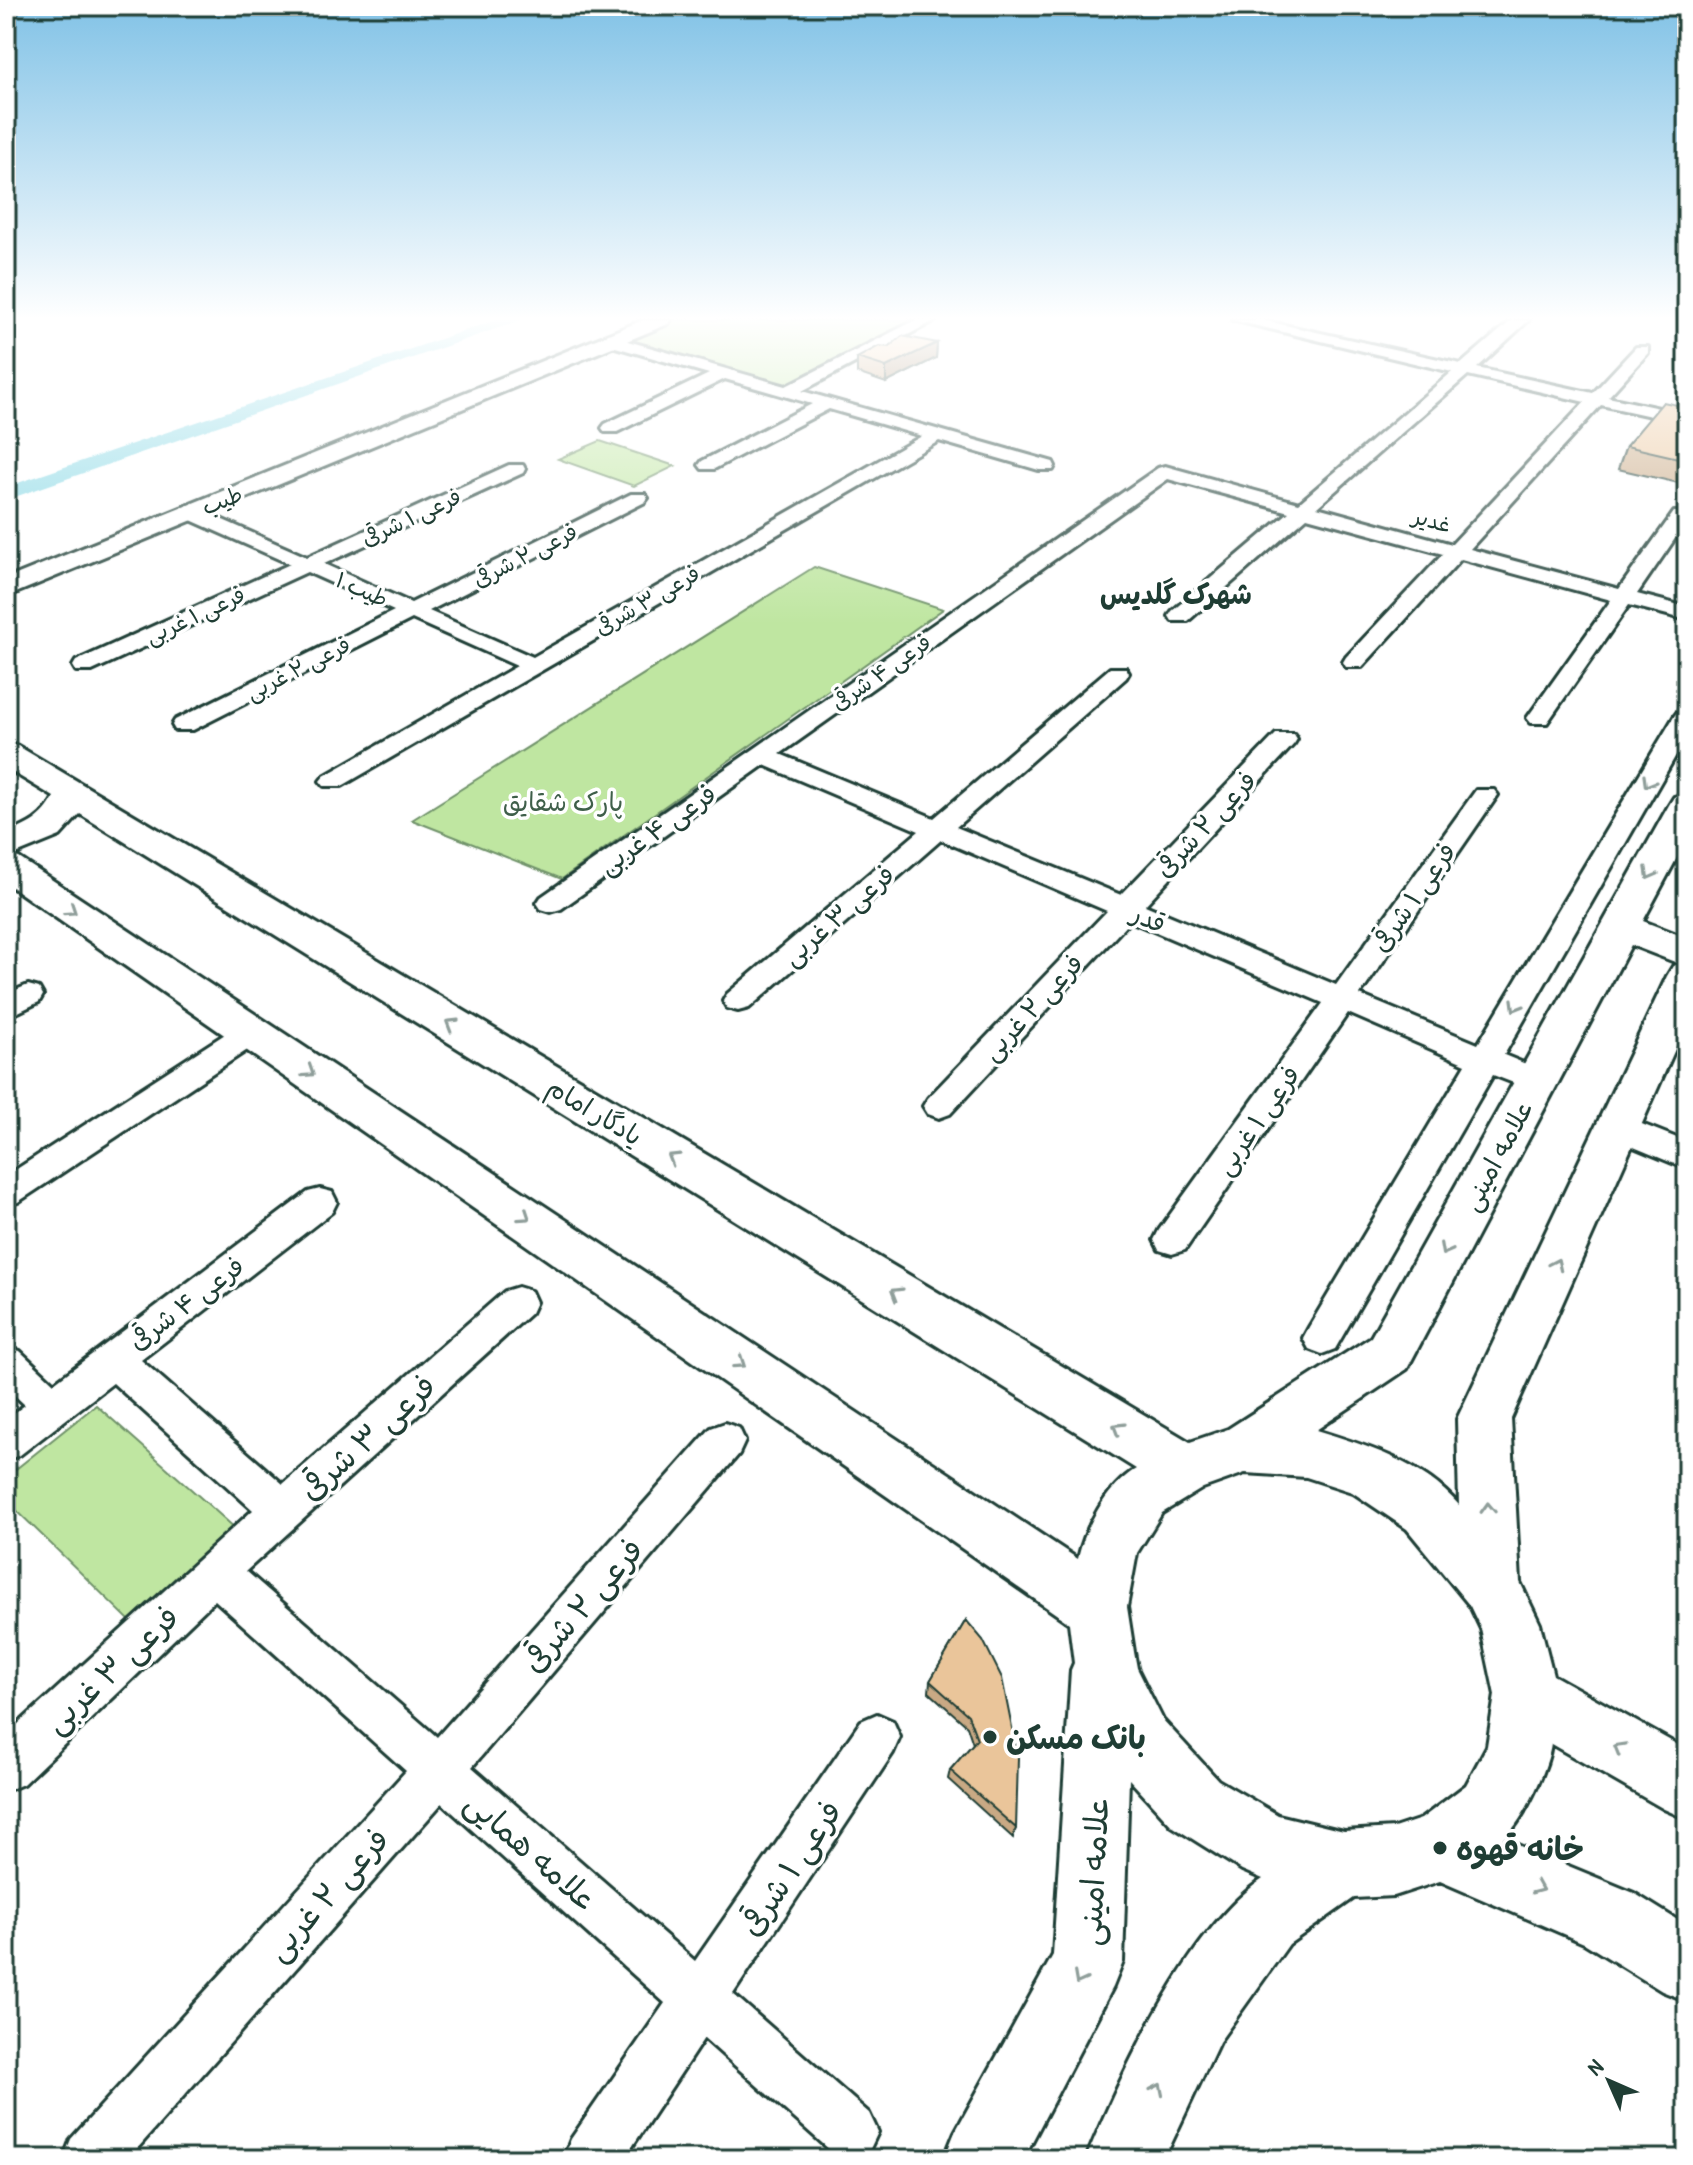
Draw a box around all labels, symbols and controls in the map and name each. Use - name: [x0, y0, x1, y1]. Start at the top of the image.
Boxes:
- street label: طیب: [197, 478, 247, 522]
- street label: فرعی ۱ شرقی: [356, 481, 466, 553]
- street label: غدیر: [1408, 500, 1455, 539]
- street label: فرعی ۲ شرقی: [468, 516, 582, 594]
- street label: فرعی ۳ شرقی: [589, 558, 705, 642]
- street label: طیب ۱: [331, 564, 393, 614]
- district label: شهرک گلدیس: [1100, 575, 1252, 613]
- street label: فرعی ۱ غربی: [140, 579, 250, 651]
- street label: فرعی ۴ شرقی: [825, 627, 937, 717]
- street label: فرعی ۲ غربی: [241, 629, 355, 707]
- street label: فرعی ۲ شرقی: [1146, 763, 1264, 885]
- one-way arrow: [1642, 773, 1658, 788]
- street label: فرعی ۴ غربی: [591, 776, 723, 882]
- park label: پارک شقایق: [503, 784, 623, 819]
- street label: فرعی ۱ شرقی: [1362, 835, 1464, 959]
- street label: فرعی ۳ غربی: [774, 857, 902, 973]
- one-way arrow: [1644, 866, 1659, 880]
- street label: قدر: [1125, 894, 1171, 941]
- one-way arrow: [62, 900, 76, 915]
- street label: فرعی ۲ غربی: [973, 946, 1091, 1068]
- one-way arrow: [1510, 997, 1526, 1012]
- one-way arrow: [445, 1018, 460, 1033]
- street label: فرعی ۱ غربی: [1206, 1058, 1308, 1182]
- one-way arrow: [300, 1062, 315, 1077]
- street label: یادگار امام: [539, 1069, 649, 1156]
- street label: علامه امینی: [1453, 1093, 1541, 1217]
- one-way arrow: [667, 1153, 682, 1168]
- one-way arrow: [516, 1206, 530, 1221]
- one-way arrow: [1439, 1241, 1455, 1255]
- street label: فرعی ۴ شرقی: [121, 1248, 251, 1358]
- one-way arrow: [1546, 1257, 1562, 1272]
- one-way arrow: [890, 1287, 905, 1303]
- one-way arrow: [731, 1353, 745, 1368]
- street label: فرعی ۳ شرقی: [289, 1364, 445, 1510]
- one-way arrow: [1112, 1422, 1127, 1438]
- one-way arrow: [1479, 1501, 1496, 1514]
- street label: فرعی ۲ شرقی: [512, 1529, 652, 1681]
- street label: فرعی ۳ غربی: [34, 1595, 188, 1743]
- place label: بانک مسکن: [1006, 1716, 1146, 1759]
- marker: بانک مسکن: [981, 1728, 999, 1746]
- one-way arrow: [1613, 1742, 1628, 1758]
- street label: علامه همایی: [456, 1781, 608, 1921]
- street label: فرعی ۱ شرقی: [729, 1792, 851, 1944]
- street label: علامه امینی: [1068, 1795, 1118, 1947]
- street label: فرعی ۲ غربی: [256, 1818, 398, 1970]
- place label: خانه قهوه: [1456, 1827, 1584, 1870]
- marker: خانه قهوه: [1431, 1839, 1449, 1857]
- one-way arrow: [1530, 1878, 1544, 1895]
- one-way arrow: [1073, 1971, 1089, 1985]
- north arrow: [1569, 2041, 1649, 2121]
- text: N: [1580, 2052, 1610, 2082]
- one-way arrow: [1148, 2082, 1164, 2097]

